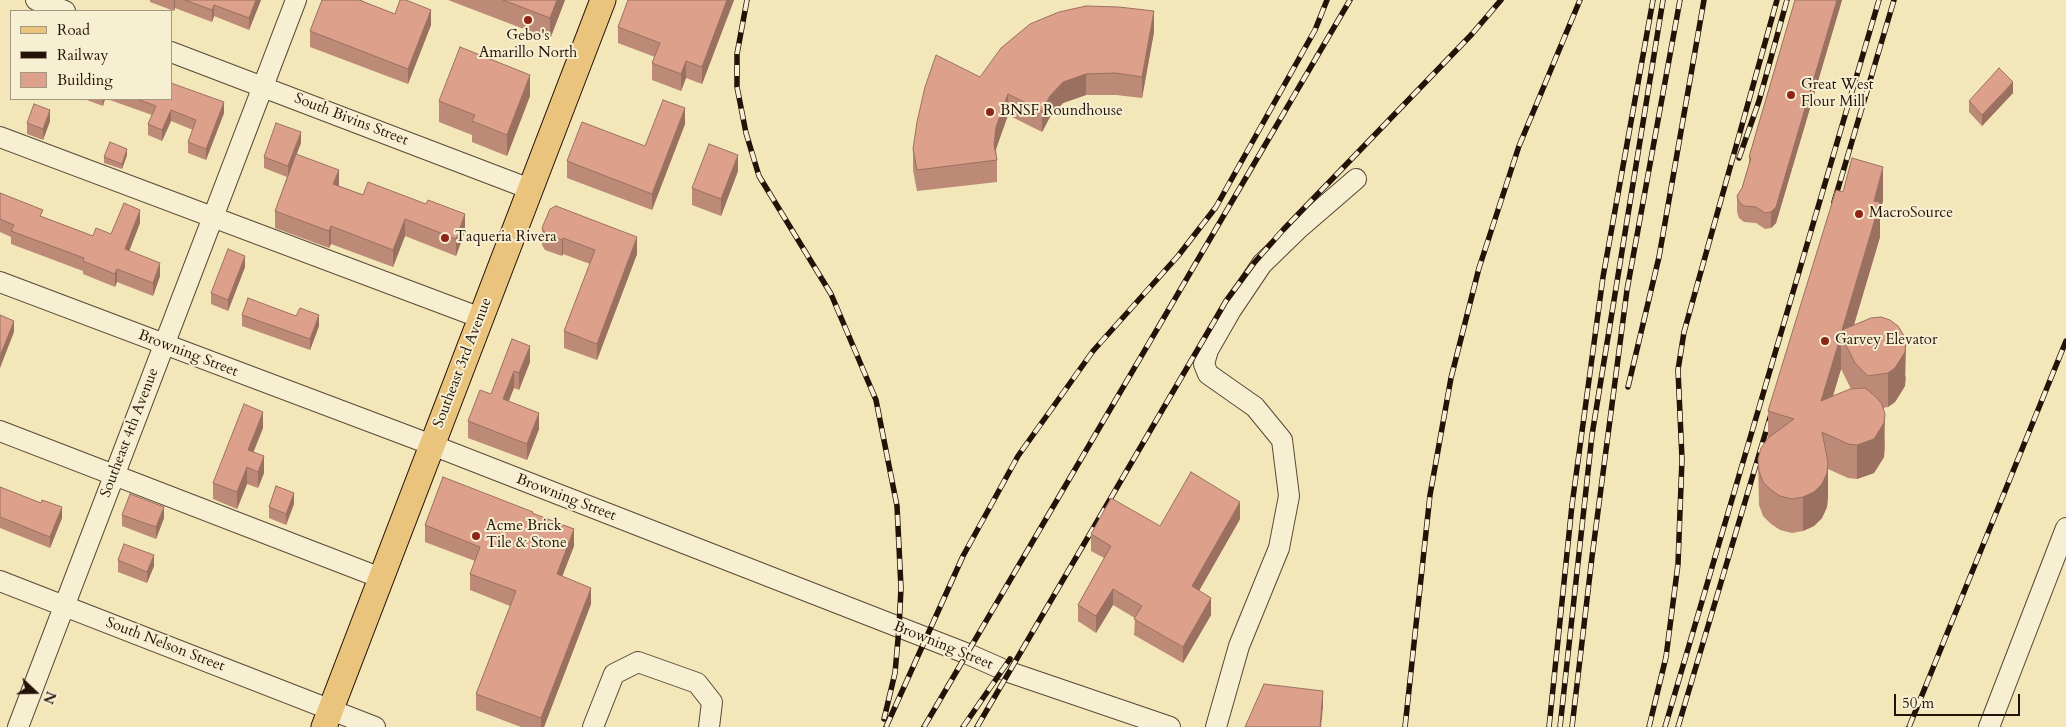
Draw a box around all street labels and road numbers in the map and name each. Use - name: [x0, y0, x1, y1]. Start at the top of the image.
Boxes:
- street label: South Bivins Street: [291, 90, 411, 150]
- street label: Southeast 3rd Avenue: [430, 295, 496, 431]
- street label: Browning Street: [135, 327, 241, 381]
- street label: Southeast 4th Avenue: [97, 366, 163, 500]
- street label: Browning Street: [513, 471, 619, 525]
- street label: South Nelson Street: [103, 614, 227, 676]
- street label: Browning Street: [891, 618, 995, 674]

